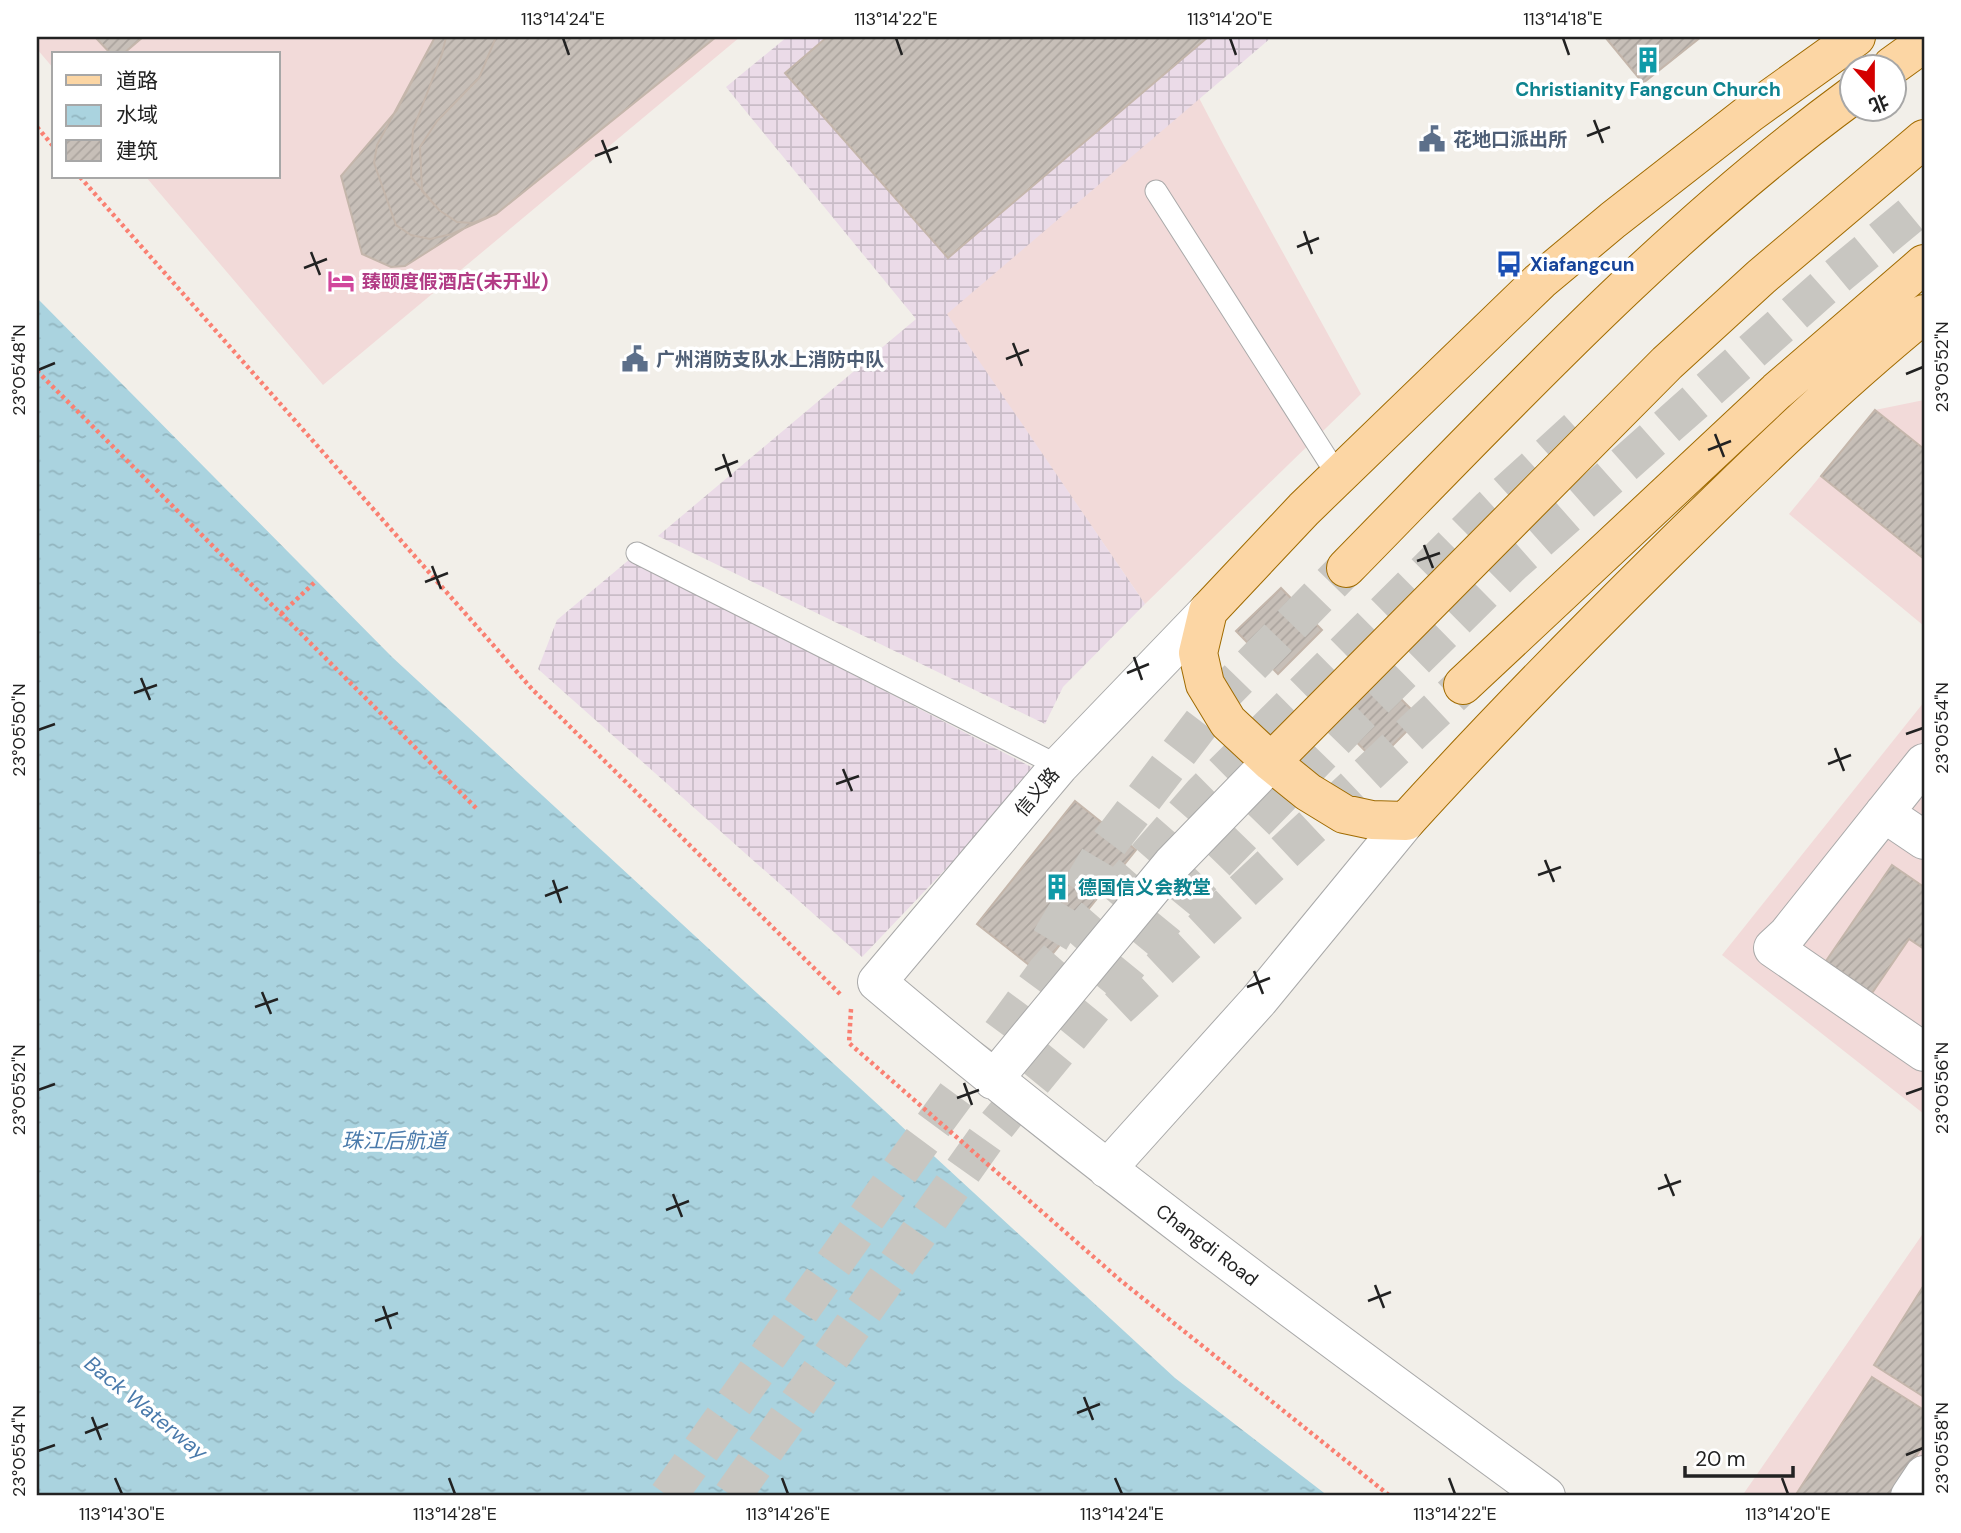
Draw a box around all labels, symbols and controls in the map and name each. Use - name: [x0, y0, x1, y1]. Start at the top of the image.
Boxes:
- text: 113°14'24"E: [521, 7, 605, 31]
- text: 113°14'22"E: [854, 7, 938, 31]
- text: 113°14'20"E: [1187, 7, 1273, 31]
- text: 113°14'18"E: [1523, 7, 1603, 31]
- building icon: Christianity Fangcun Church: [1633, 45, 1663, 75]
- legend: [52, 52, 280, 178]
- north arrow: [1839, 52, 1909, 122]
- text: 道路: [116, 67, 158, 95]
- place label: Christianity Fangcun Church: [1515, 77, 1781, 102]
- text: 北: [1866, 88, 1892, 118]
- text: 水域: [116, 101, 158, 129]
- public building icon: 花地口派出所: [1417, 124, 1447, 154]
- place label: 花地口派出所: [1453, 127, 1567, 152]
- text: 建筑: [116, 137, 158, 165]
- bus stop icon: Xiafangcun: [1494, 249, 1524, 279]
- place label: Xiafangcun: [1530, 252, 1635, 277]
- hotel icon: 臻颐度假酒店(未开业): [326, 266, 356, 296]
- place label: 臻颐度假酒店(未开业): [362, 269, 548, 294]
- text: 23°05'52"N: [1930, 321, 1954, 413]
- text: 23°05'48"N: [7, 324, 31, 416]
- public building icon: 广州消防支队水上消防中队: [620, 344, 650, 374]
- place label: 广州消防支队水上消防中队: [656, 347, 884, 372]
- text: 23°05'54"N: [1930, 682, 1954, 774]
- text: 23°05'50"N: [7, 683, 31, 777]
- street label: 信义路: [1009, 762, 1065, 822]
- building icon: 德国信义会教堂: [1042, 872, 1072, 902]
- place label: 德国信义会教堂: [1078, 875, 1211, 900]
- text: 23°05'56"N: [1930, 1042, 1954, 1134]
- text: 23°05'52"N: [7, 1044, 31, 1136]
- water label: 珠江后航道: [342, 1127, 449, 1155]
- street label: Changdi Road: [1151, 1198, 1263, 1292]
- water label: Back Waterway: [79, 1350, 214, 1467]
- text: 23°05'58"N: [1930, 1402, 1954, 1494]
- text: 23°05'54"N: [7, 1405, 31, 1497]
- scale bar: [1685, 1435, 1793, 1479]
- text: 20 m: [1695, 1445, 1746, 1473]
- text: 113°14'30"E: [79, 1502, 165, 1526]
- text: 113°14'28"E: [413, 1502, 497, 1526]
- text: 113°14'26"E: [746, 1502, 830, 1526]
- text: 113°14'24"E: [1080, 1502, 1164, 1526]
- text: 113°14'22"E: [1413, 1502, 1497, 1526]
- text: 113°14'20"E: [1745, 1502, 1831, 1526]

